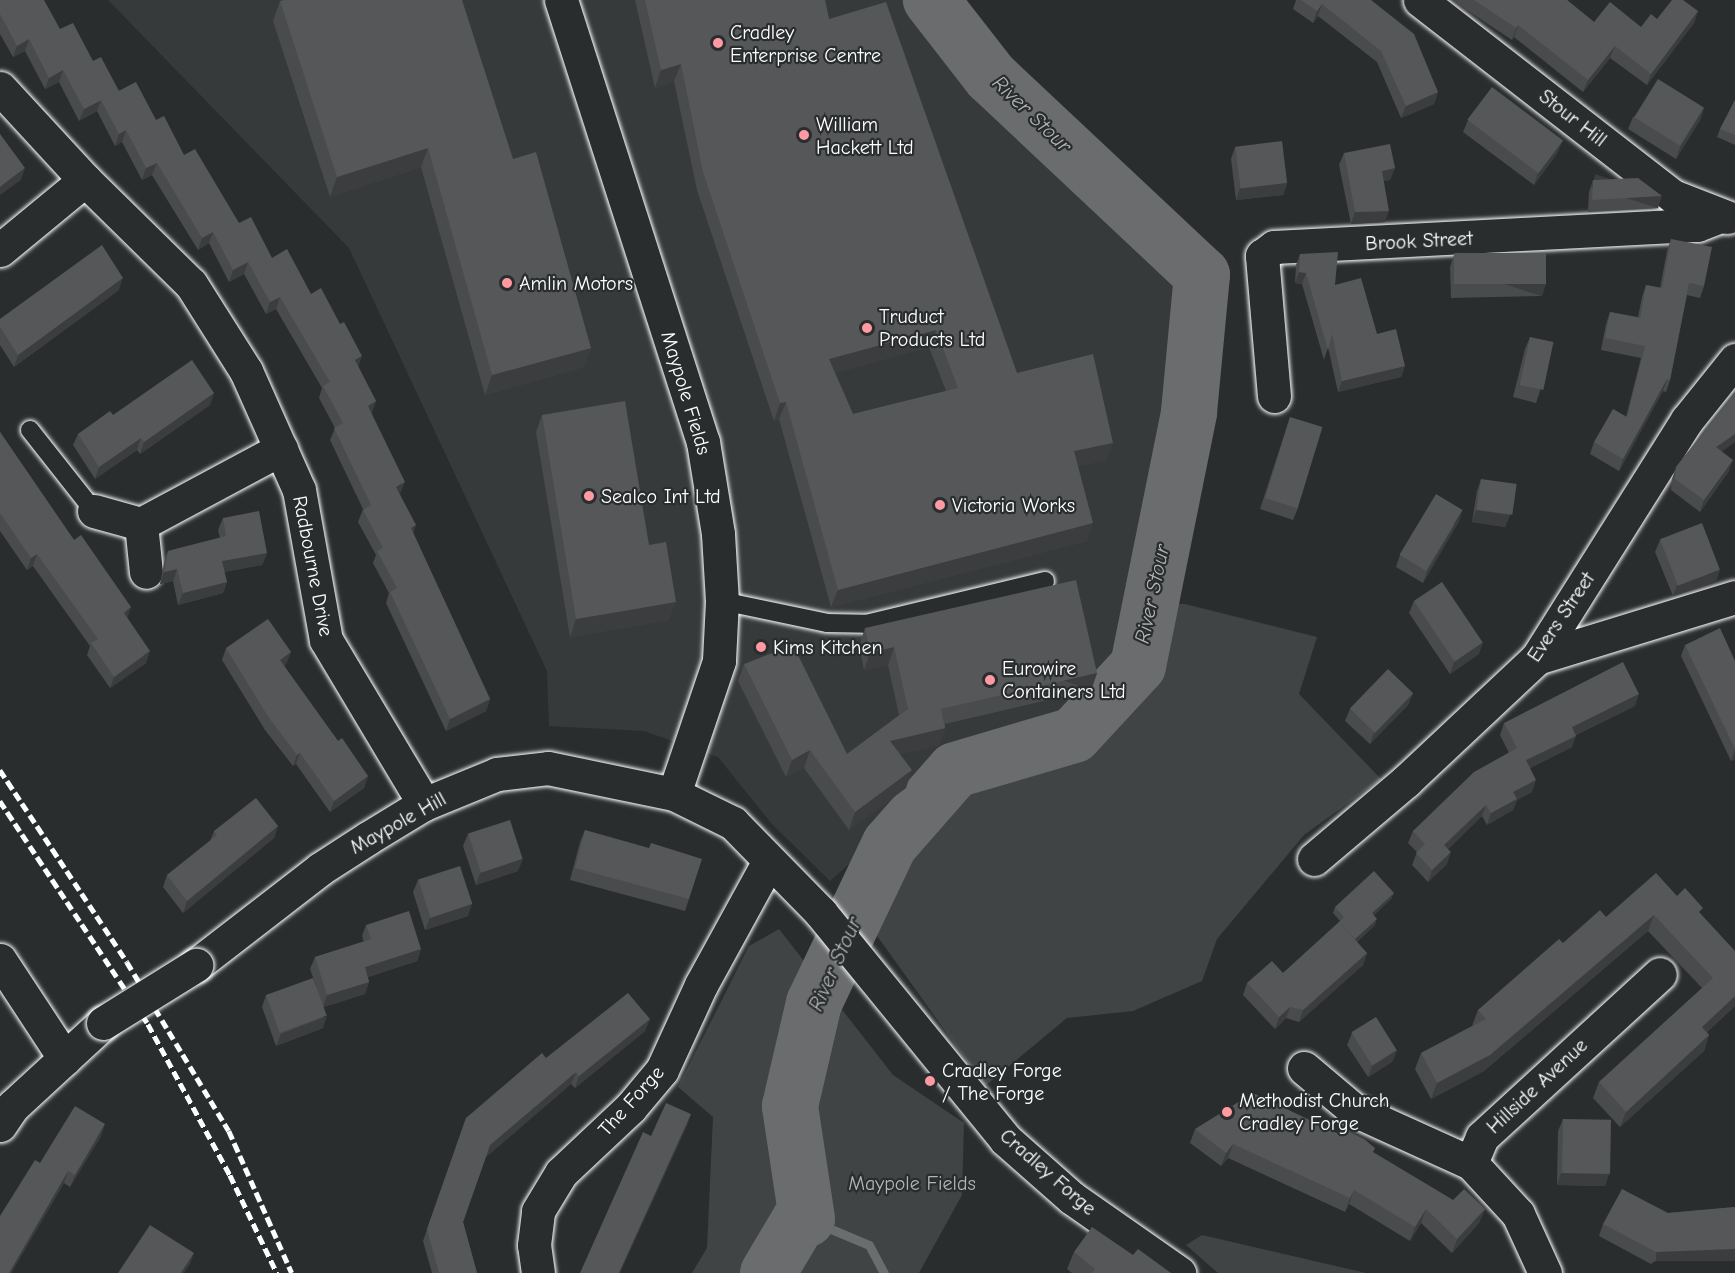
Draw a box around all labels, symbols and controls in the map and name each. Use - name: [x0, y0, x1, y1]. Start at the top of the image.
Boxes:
- place label: Cradley Enterprise Centre: [730, 20, 881, 67]
- marker: Cradley Enterprise Centre: [711, 36, 725, 50]
- water label: River Stour: [987, 70, 1077, 158]
- street label: Stour Hill: [1534, 84, 1612, 152]
- place label: William Hackett Ltd: [816, 112, 914, 159]
- marker: William Hackett Ltd: [797, 128, 811, 142]
- street label: Brook Street: [1365, 226, 1473, 256]
- place label: Amlin Motors: [519, 271, 633, 295]
- marker: Amlin Motors: [500, 276, 514, 290]
- place label: Truduct Products Ltd: [879, 304, 985, 351]
- marker: Truduct Products Ltd: [860, 321, 874, 335]
- street label: Maypole Fields: [656, 328, 716, 458]
- place label: Sealco Int Ltd: [601, 484, 721, 508]
- marker: Sealco Int Ltd: [582, 489, 596, 503]
- place label: Victoria Works: [952, 493, 1075, 517]
- street label: Radbourne Drive: [288, 494, 338, 638]
- marker: Victoria Works: [933, 498, 947, 512]
- water label: River Stour: [1129, 542, 1175, 646]
- street label: Evers Street: [1522, 568, 1600, 666]
- place label: Kims Kitchen: [773, 635, 883, 659]
- marker: Kims Kitchen: [754, 640, 768, 654]
- place label: Eurowire Containers Ltd: [1002, 656, 1126, 703]
- marker: Eurowire Containers Ltd: [983, 673, 997, 687]
- street label: Maypole Hill: [346, 787, 450, 859]
- water label: River Stour: [803, 913, 867, 1015]
- street label: Hillside Avenue: [1482, 1033, 1592, 1139]
- place label: Cradley Forge / The Forge: [942, 1058, 1062, 1105]
- street label: The Forge: [593, 1061, 669, 1141]
- marker: Cradley Forge / The Forge: [923, 1074, 937, 1088]
- place label: Methodist Church Cradley Forge: [1239, 1088, 1390, 1135]
- marker: Methodist Church Cradley Forge: [1220, 1105, 1234, 1119]
- street label: Cradley Forge: [995, 1124, 1101, 1220]
- park label: Maypole Fields: [848, 1171, 976, 1195]

